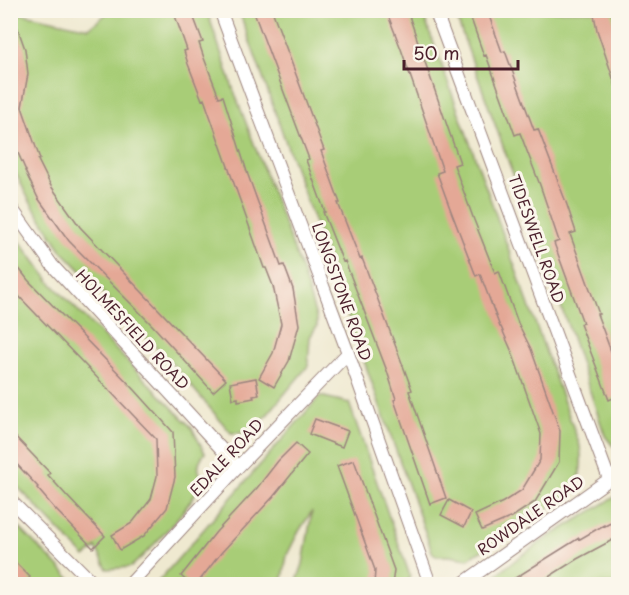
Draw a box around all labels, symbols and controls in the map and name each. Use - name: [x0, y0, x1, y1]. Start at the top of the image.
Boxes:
- scale bar: [404, 33, 518, 71]
- text: 50 m: [413, 39, 460, 66]
- street label: TIDESWELL ROAD: [503, 171, 571, 306]
- street label: LONGSTONE ROAD: [307, 219, 378, 364]
- street label: HOLMESFIELD ROAD: [71, 264, 195, 394]
- street label: EDALE ROAD: [184, 413, 268, 501]
- street label: ROWDALE ROAD: [472, 469, 588, 560]

